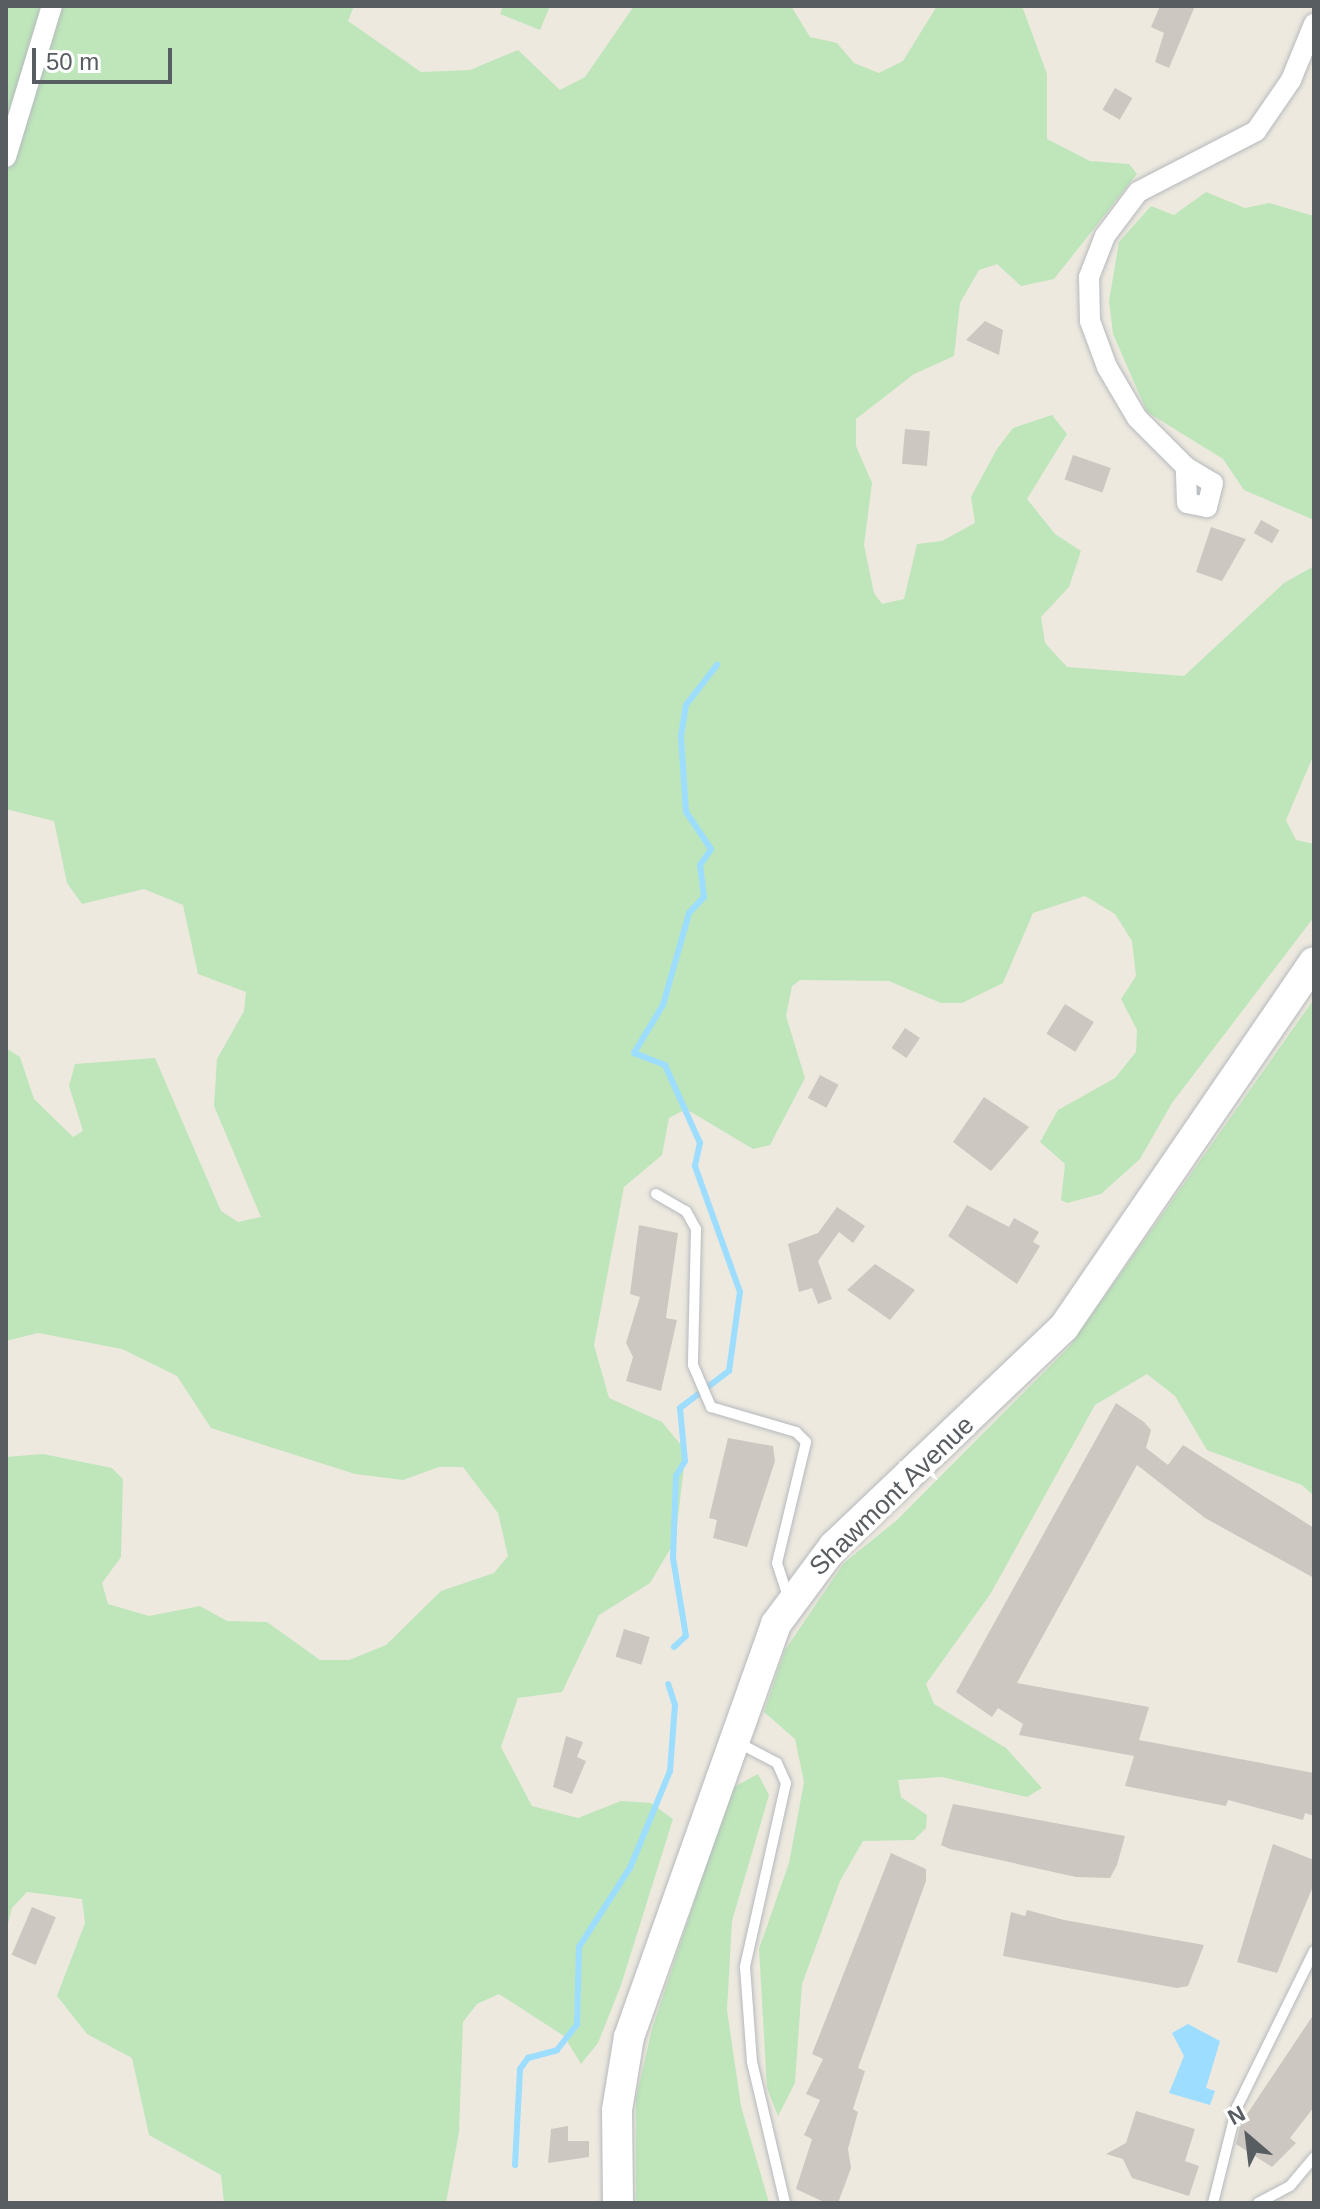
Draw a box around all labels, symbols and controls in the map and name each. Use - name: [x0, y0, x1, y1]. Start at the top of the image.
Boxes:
- scale bar: [36, 32, 176, 82]
- text: 50 m: [46, 48, 99, 75]
- street label: Shawmont Avenue: [803, 1409, 981, 1583]
- north arrow: [1208, 2097, 1288, 2177]
- text: N: [1224, 2101, 1249, 2130]

